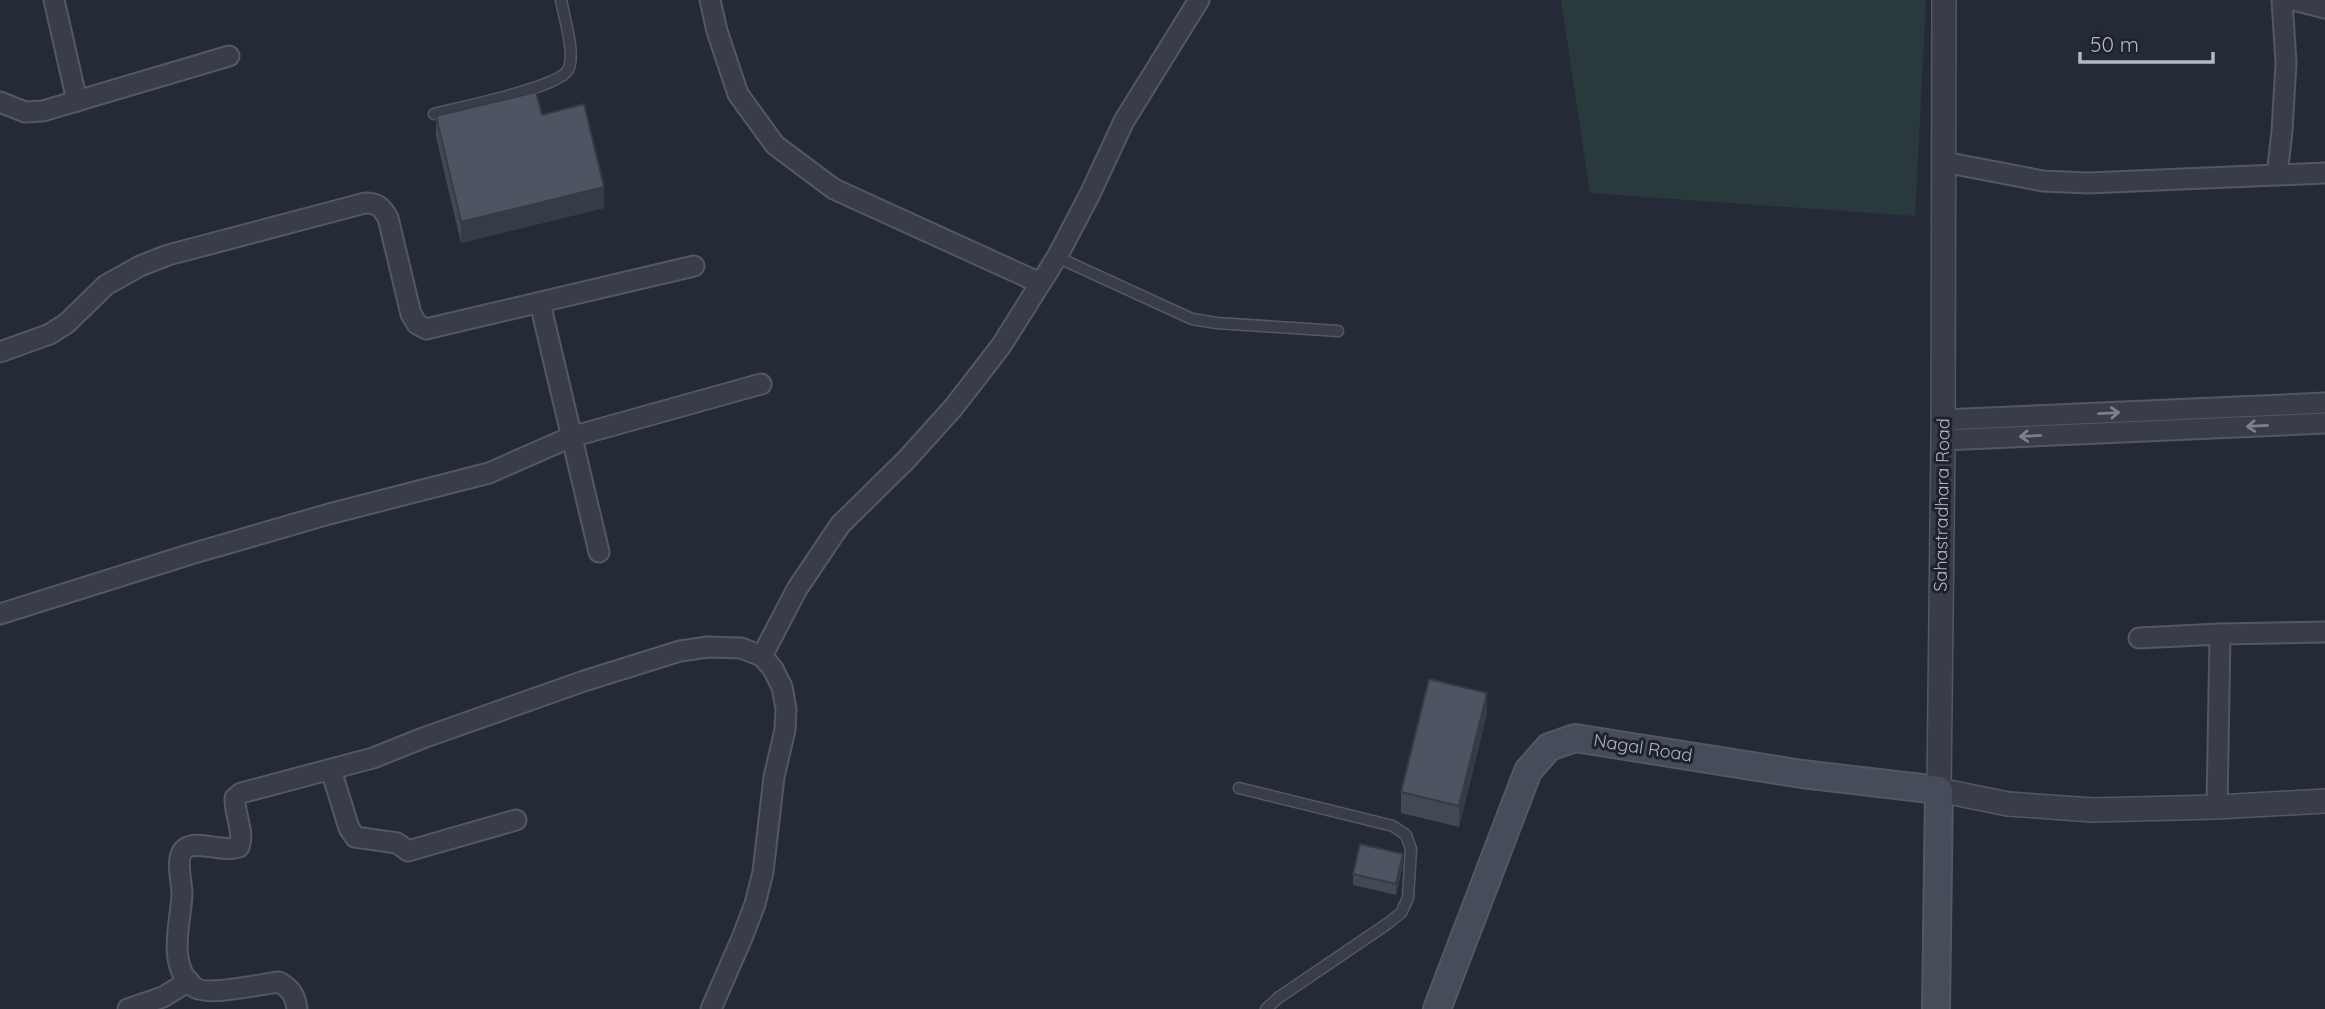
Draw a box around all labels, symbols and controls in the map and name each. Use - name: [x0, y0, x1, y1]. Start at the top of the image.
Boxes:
- scale bar: [2080, 21, 2213, 65]
- text: 50 m: [2090, 31, 2139, 57]
- one-way arrow: [2098, 406, 2121, 419]
- street label: Sahastradhara Road: [1928, 418, 1955, 592]
- one-way arrow: [2246, 420, 2269, 433]
- one-way arrow: [2018, 430, 2041, 443]
- street label: Nagal Road: [1592, 728, 1694, 767]

